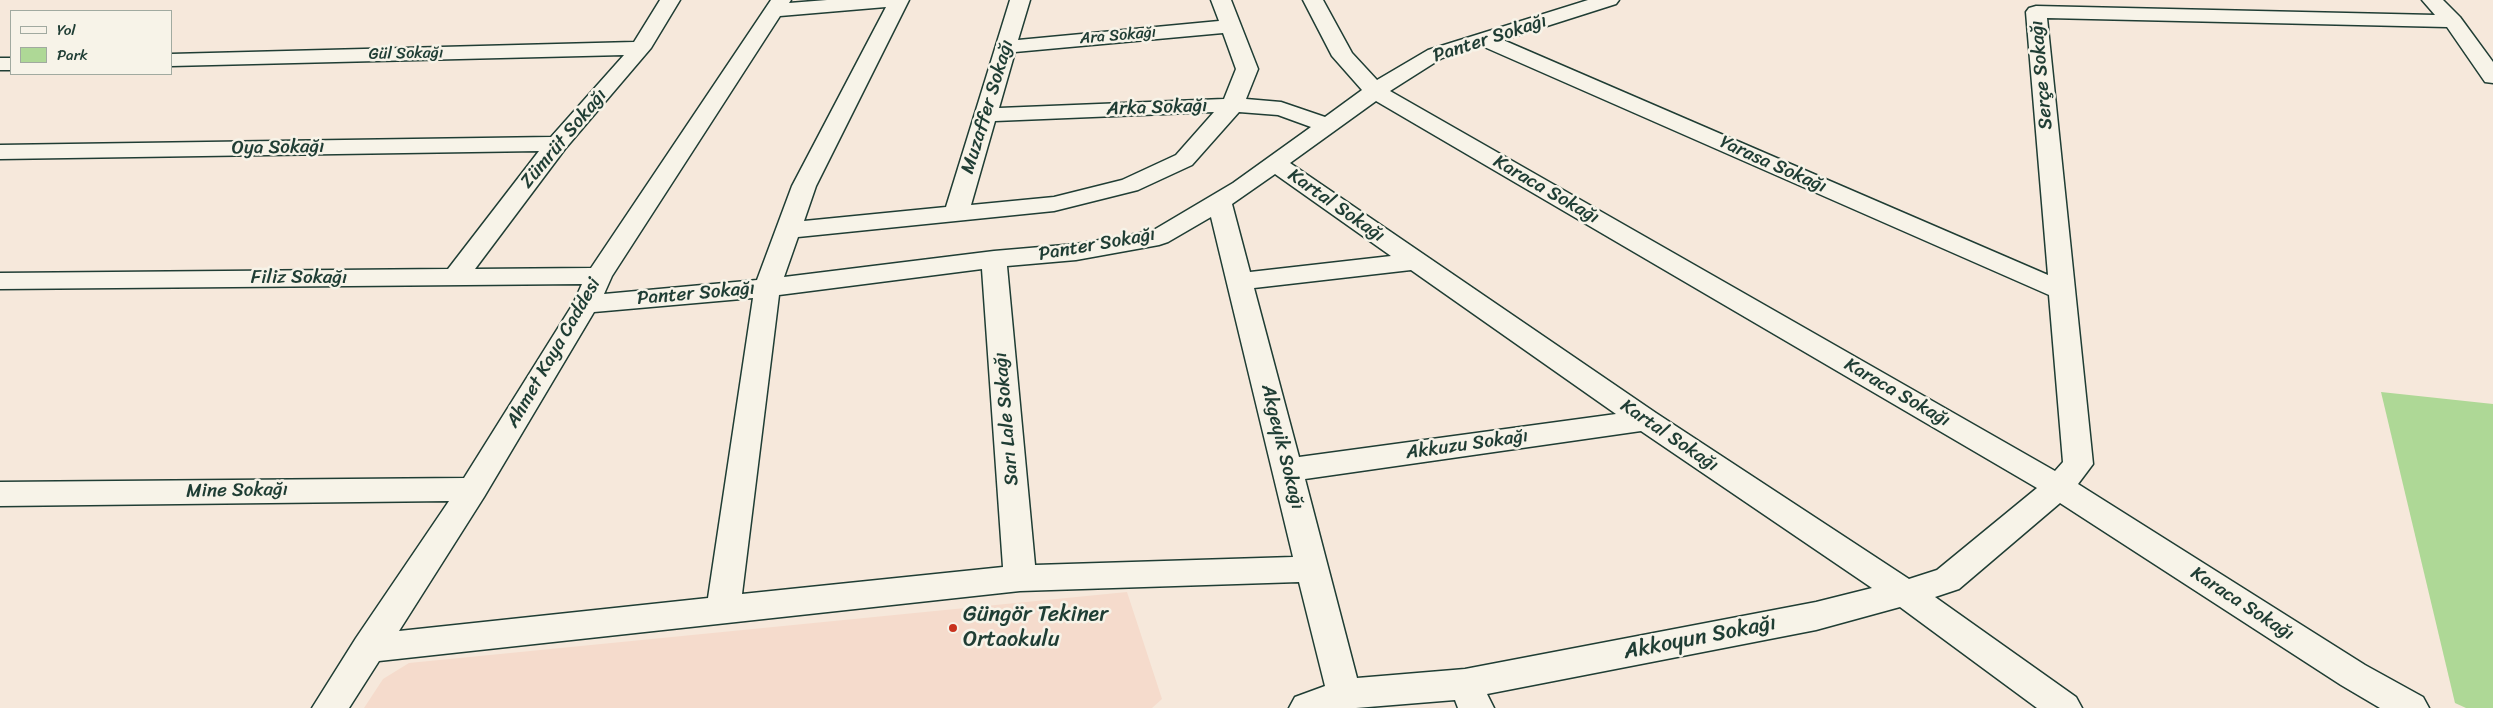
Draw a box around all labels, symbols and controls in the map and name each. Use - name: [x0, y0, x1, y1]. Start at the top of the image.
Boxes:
- legend: [10, 10, 172, 75]
- street label: Panter Sokağı: [1430, 10, 1550, 68]
- text: Yol: [57, 17, 76, 43]
- street label: Serçe Sokağı: [2026, 19, 2058, 131]
- street label: Ara Sokağı: [1079, 23, 1157, 49]
- street label: Muzaffer Sokağı: [957, 37, 1019, 177]
- text: Park: [57, 42, 88, 68]
- street label: Gül Sokağı: [369, 44, 443, 64]
- street label: Zümrüt Sokağı: [516, 85, 612, 193]
- street label: Arka Sokağı: [1106, 95, 1208, 121]
- street label: Yarasa Sokağı: [1716, 131, 1830, 199]
- street label: Oya Sokağı: [231, 136, 325, 160]
- street label: Karaca Sokağı: [1489, 151, 1603, 229]
- street label: Kartal Sokağı: [1283, 164, 1389, 248]
- street label: Panter Sokağı: [1037, 224, 1157, 266]
- street label: Filiz Sokağı: [251, 267, 347, 289]
- street label: Ahmet Kaya Caddesi: [502, 274, 606, 432]
- street label: Panter Sokağı: [636, 277, 756, 311]
- street label: Sarı Lale Sokağı: [990, 351, 1024, 487]
- street label: Karaca Sokağı: [1840, 354, 1954, 432]
- street label: Akgeyik Sokağı: [1255, 382, 1309, 512]
- street label: Kartal Sokağı: [1616, 395, 1722, 477]
- street label: Akkuzu Sokağı: [1404, 425, 1530, 465]
- street label: Mine Sokağı: [186, 479, 288, 503]
- street label: Karaca Sokağı: [2186, 562, 2298, 646]
- place label: Güngör Tekiner Ortaokulu: [963, 602, 1108, 654]
- street label: Akkoyun Sokağı: [1622, 610, 1778, 666]
- marker: Güngör Tekiner Ortaokulu: [947, 622, 959, 634]

